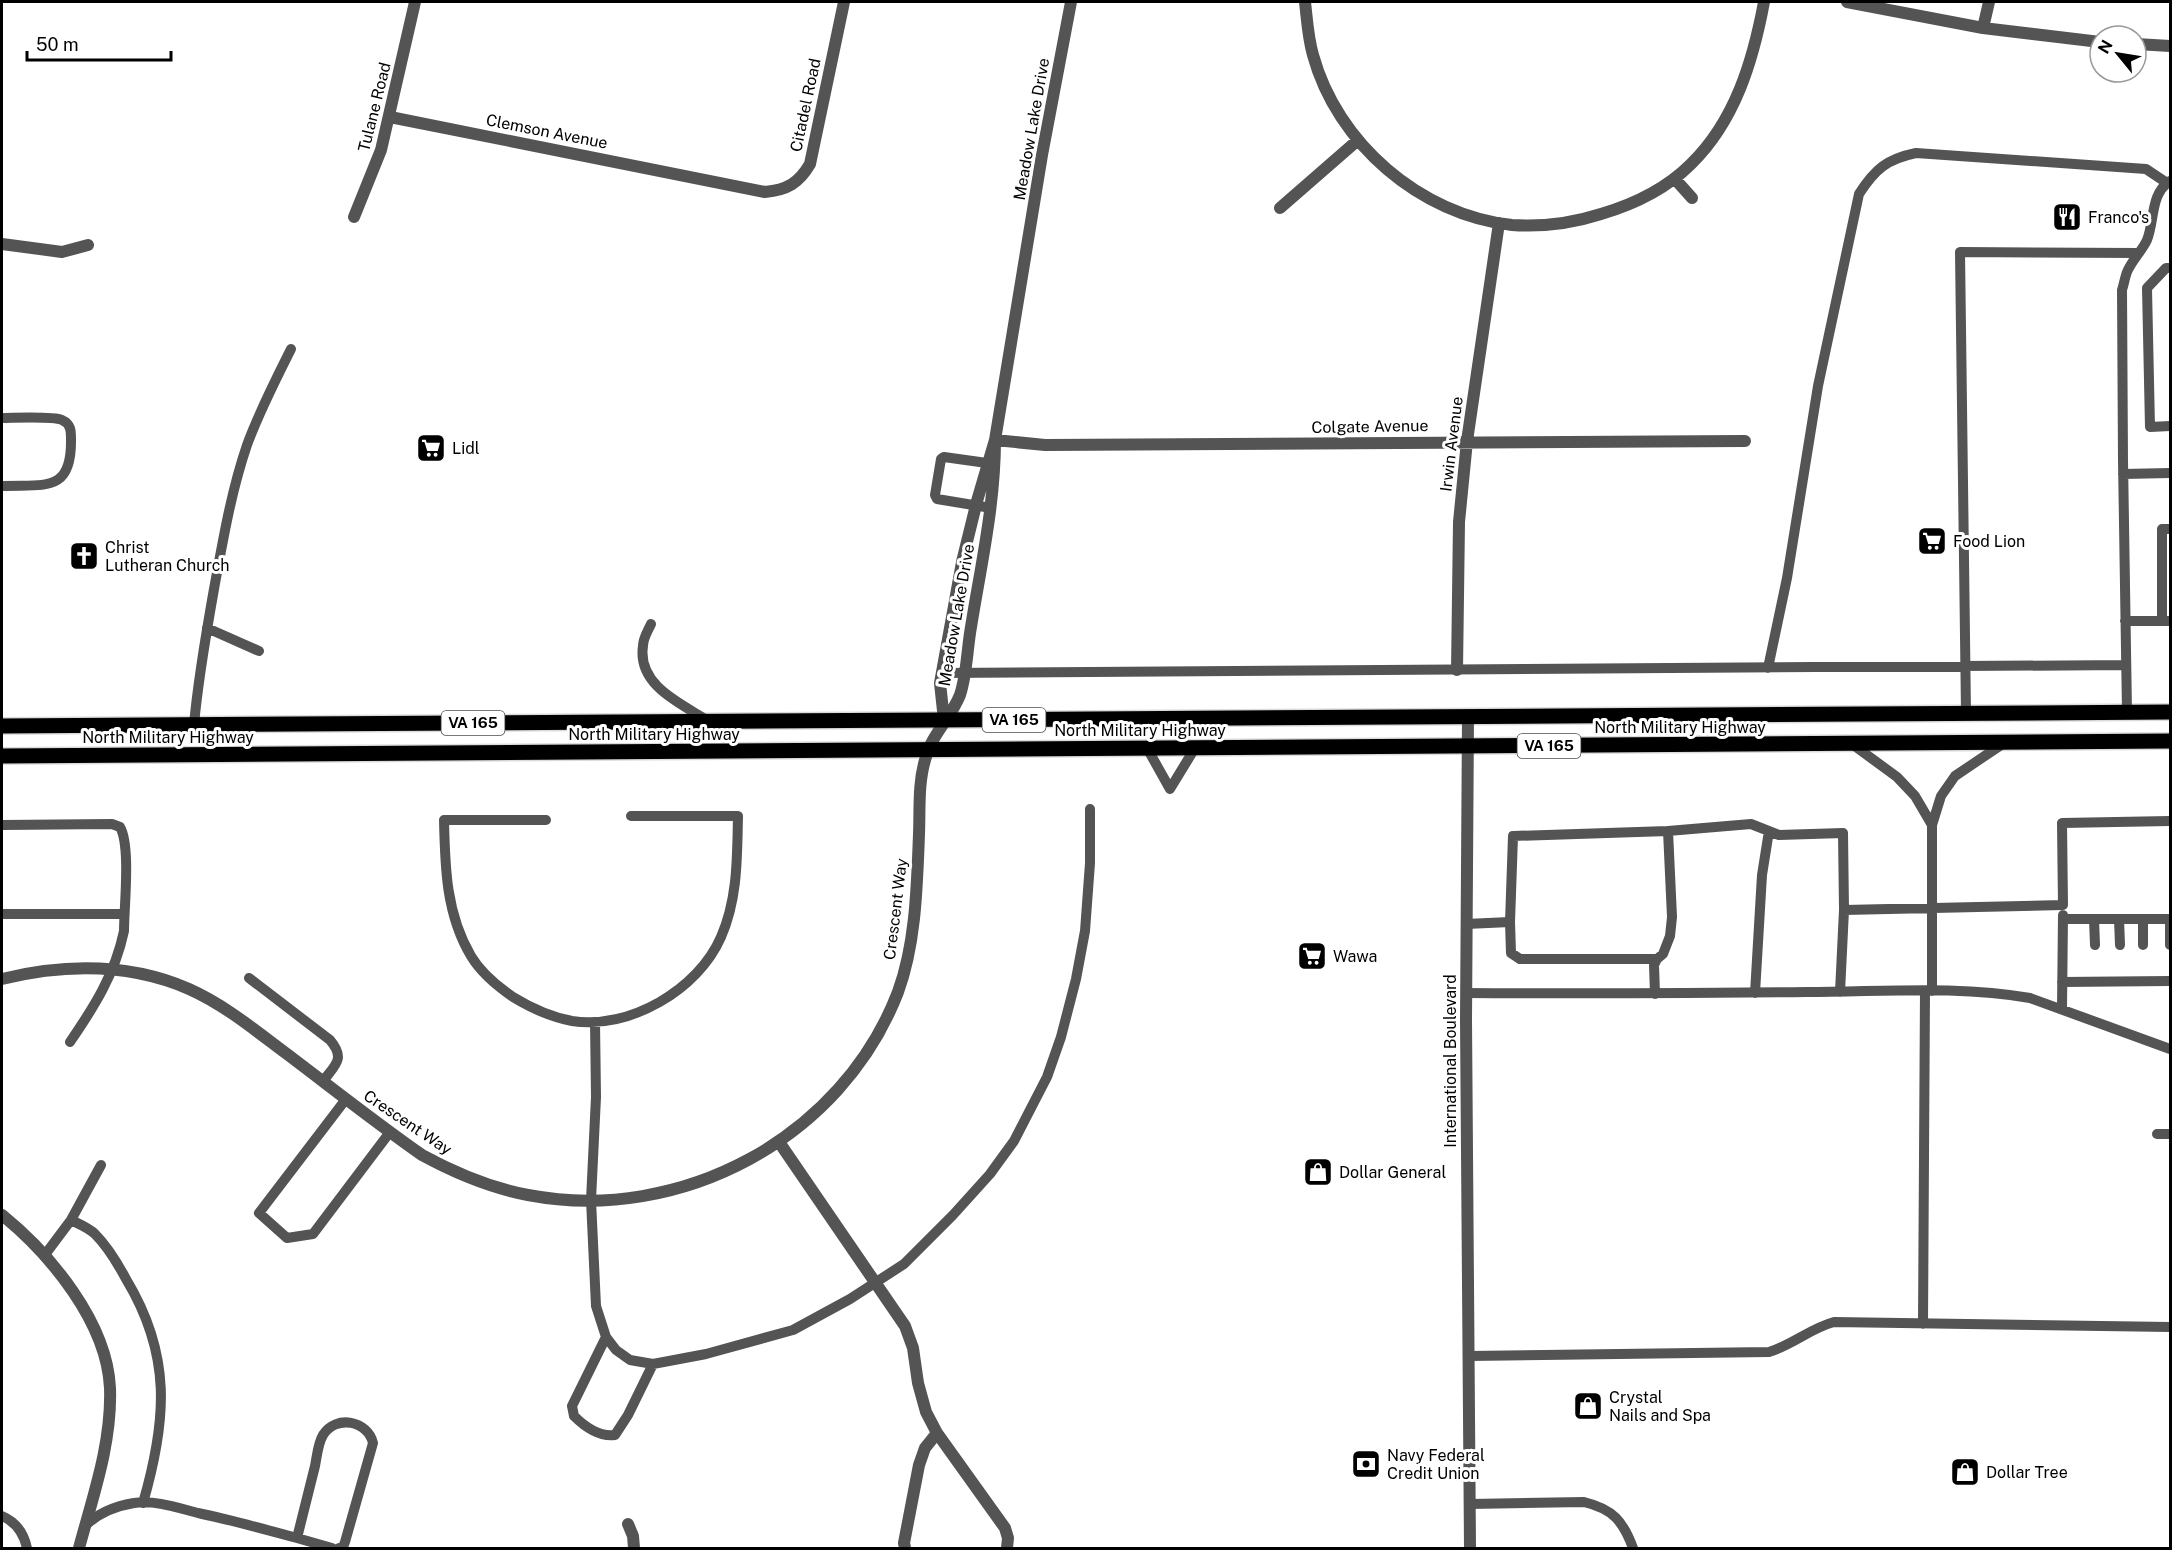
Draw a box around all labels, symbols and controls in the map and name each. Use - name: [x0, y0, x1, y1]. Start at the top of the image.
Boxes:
- scale bar: [27, 24, 171, 62]
- north arrow: [2088, 24, 2148, 84]
- text: 50 m: [36, 34, 79, 55]
- text: N: [2094, 37, 2117, 57]
- street label: Meadow Lake Drive: [1010, 56, 1053, 202]
- street label: Citadel Road: [786, 57, 825, 154]
- street label: Tulane Road: [354, 60, 395, 154]
- street label: Clemson Avenue: [484, 110, 609, 153]
- restaurant icon: Franco's: [2051, 201, 2083, 233]
- place label: Franco's: [2088, 208, 2149, 227]
- street label: Irwin Avenue: [1436, 395, 1467, 493]
- street label: Colgate Avenue: [1311, 416, 1429, 437]
- supermarket icon: Lidl: [415, 432, 447, 464]
- place label: Lidl: [452, 439, 480, 458]
- supermarket icon: Food Lion: [1916, 525, 1948, 557]
- place label: Food Lion: [1953, 532, 2025, 551]
- place label: Christ Lutheran Church: [105, 538, 230, 575]
- church icon: Christ Lutheran Church: [68, 540, 100, 572]
- street label: Meadow Lake Drive: [935, 542, 978, 688]
- road number: VA 165: [982, 708, 1046, 732]
- road number: VA 165: [442, 711, 504, 735]
- street label: North Military Highway: [1594, 718, 1766, 737]
- street label: North Military Highway: [1054, 721, 1226, 740]
- street label: North Military Highway: [568, 725, 740, 744]
- street label: North Military Highway: [82, 728, 254, 747]
- road number: VA 165: [1518, 734, 1580, 758]
- street label: Crescent Way: [880, 857, 911, 961]
- supermarket icon: Wawa: [1296, 940, 1328, 972]
- place label: Wawa: [1333, 947, 1377, 966]
- street label: International Boulevard: [1441, 974, 1460, 1148]
- street label: Crescent Way: [360, 1086, 456, 1159]
- shop icon: Dollar General: [1302, 1156, 1334, 1188]
- place label: Dollar General: [1339, 1163, 1446, 1182]
- place label: Crystal Nails and Spa: [1609, 1388, 1711, 1425]
- shop icon: Crystal Nails and Spa: [1572, 1390, 1604, 1422]
- place label: Navy Federal Credit Union: [1387, 1446, 1485, 1483]
- bank icon: Navy Federal Credit Union: [1350, 1448, 1382, 1480]
- shop icon: Dollar Tree: [1949, 1456, 1981, 1488]
- place label: Dollar Tree: [1986, 1463, 2068, 1482]

